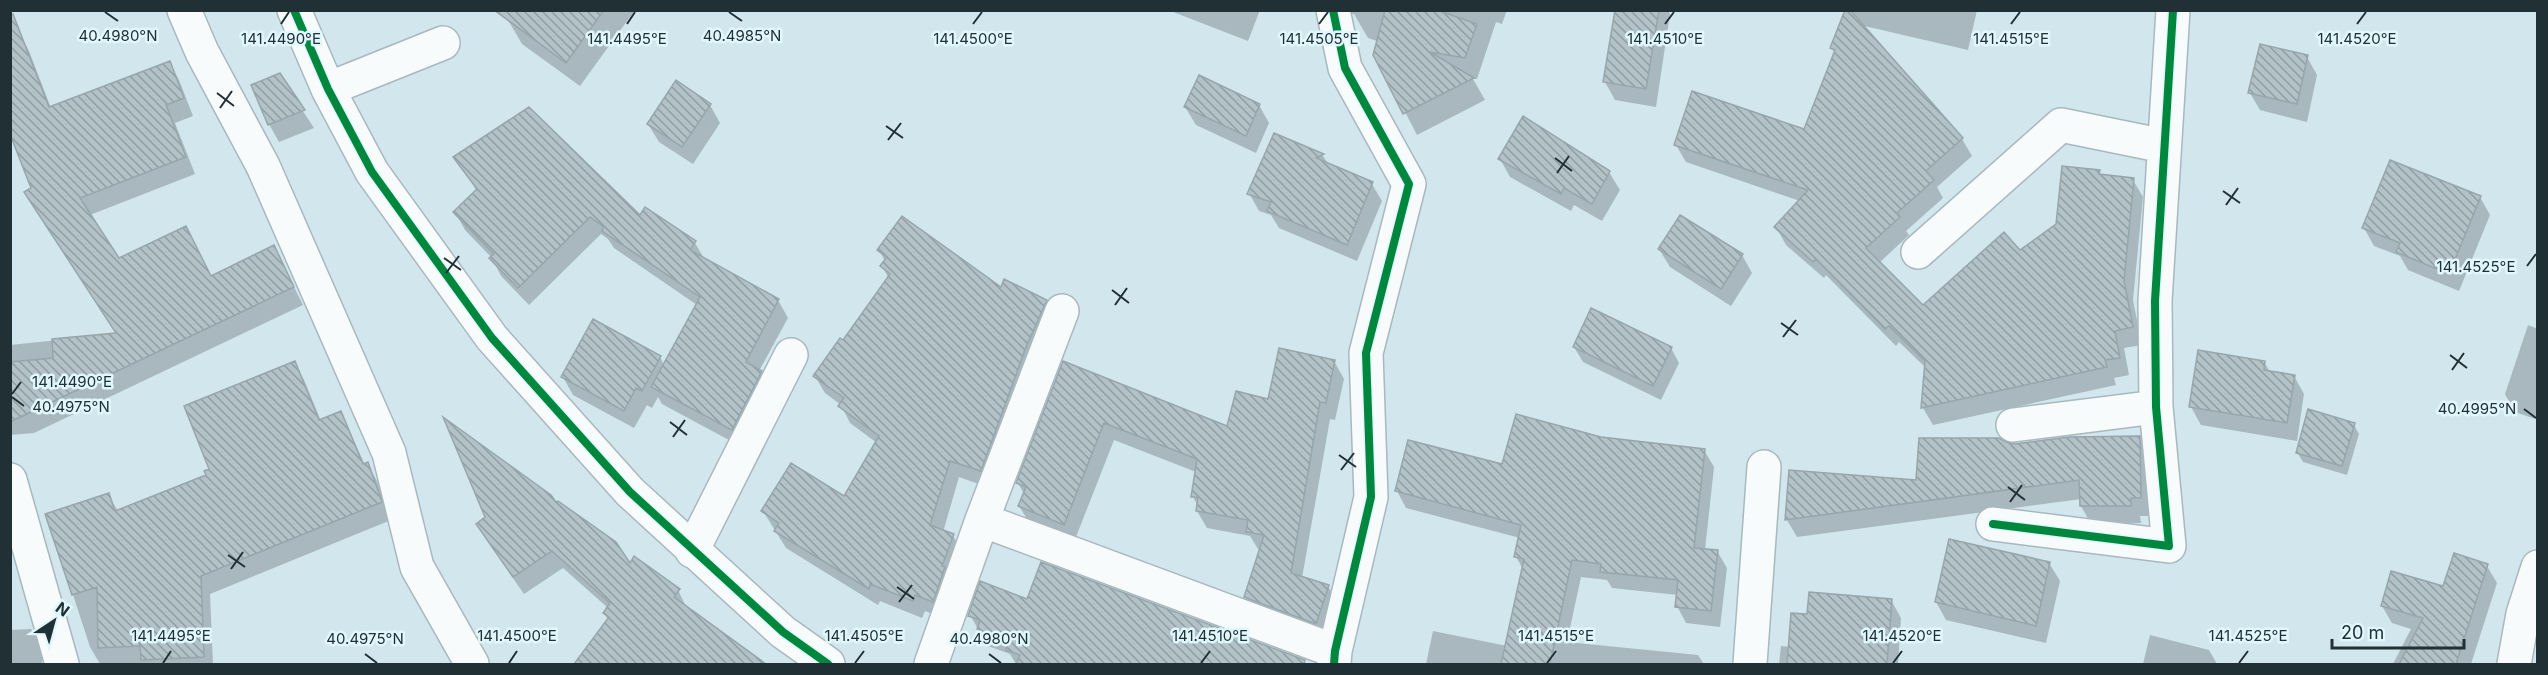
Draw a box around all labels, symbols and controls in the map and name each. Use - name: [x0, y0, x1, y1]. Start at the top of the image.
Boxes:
- text: 40.4980°N: [79, 26, 157, 45]
- text: 40.4985°N: [703, 26, 781, 45]
- text: 141.4490°E: [241, 29, 321, 48]
- text: 141.4495°E: [587, 29, 667, 48]
- text: 141.4500°E: [933, 29, 1013, 48]
- text: 141.4505°E: [1279, 29, 1359, 48]
- text: 141.4510°E: [1627, 29, 1703, 48]
- text: 141.4515°E: [1973, 29, 2049, 48]
- text: 141.4520°E: [2317, 29, 2397, 48]
- text: 141.4525°E: [2437, 257, 2515, 276]
- text: 141.4490°E: [32, 372, 112, 391]
- text: 40.4975°N: [32, 397, 110, 416]
- text: 40.4995°N: [2438, 399, 2516, 418]
- north arrow: [24, 591, 84, 651]
- text: N: [52, 597, 74, 621]
- scale bar: [2332, 612, 2464, 650]
- text: 20 m: [2341, 622, 2384, 643]
- text: 141.4495°E: [131, 626, 211, 645]
- text: 141.4500°E: [477, 626, 557, 645]
- text: 141.4505°E: [824, 626, 904, 645]
- text: 141.4510°E: [1172, 626, 1248, 645]
- text: 141.4515°E: [1518, 626, 1594, 645]
- text: 141.4520°E: [1862, 626, 1942, 645]
- text: 141.4525°E: [2209, 626, 2287, 645]
- text: 40.4975°N: [326, 629, 404, 648]
- text: 40.4980°N: [950, 629, 1028, 648]

